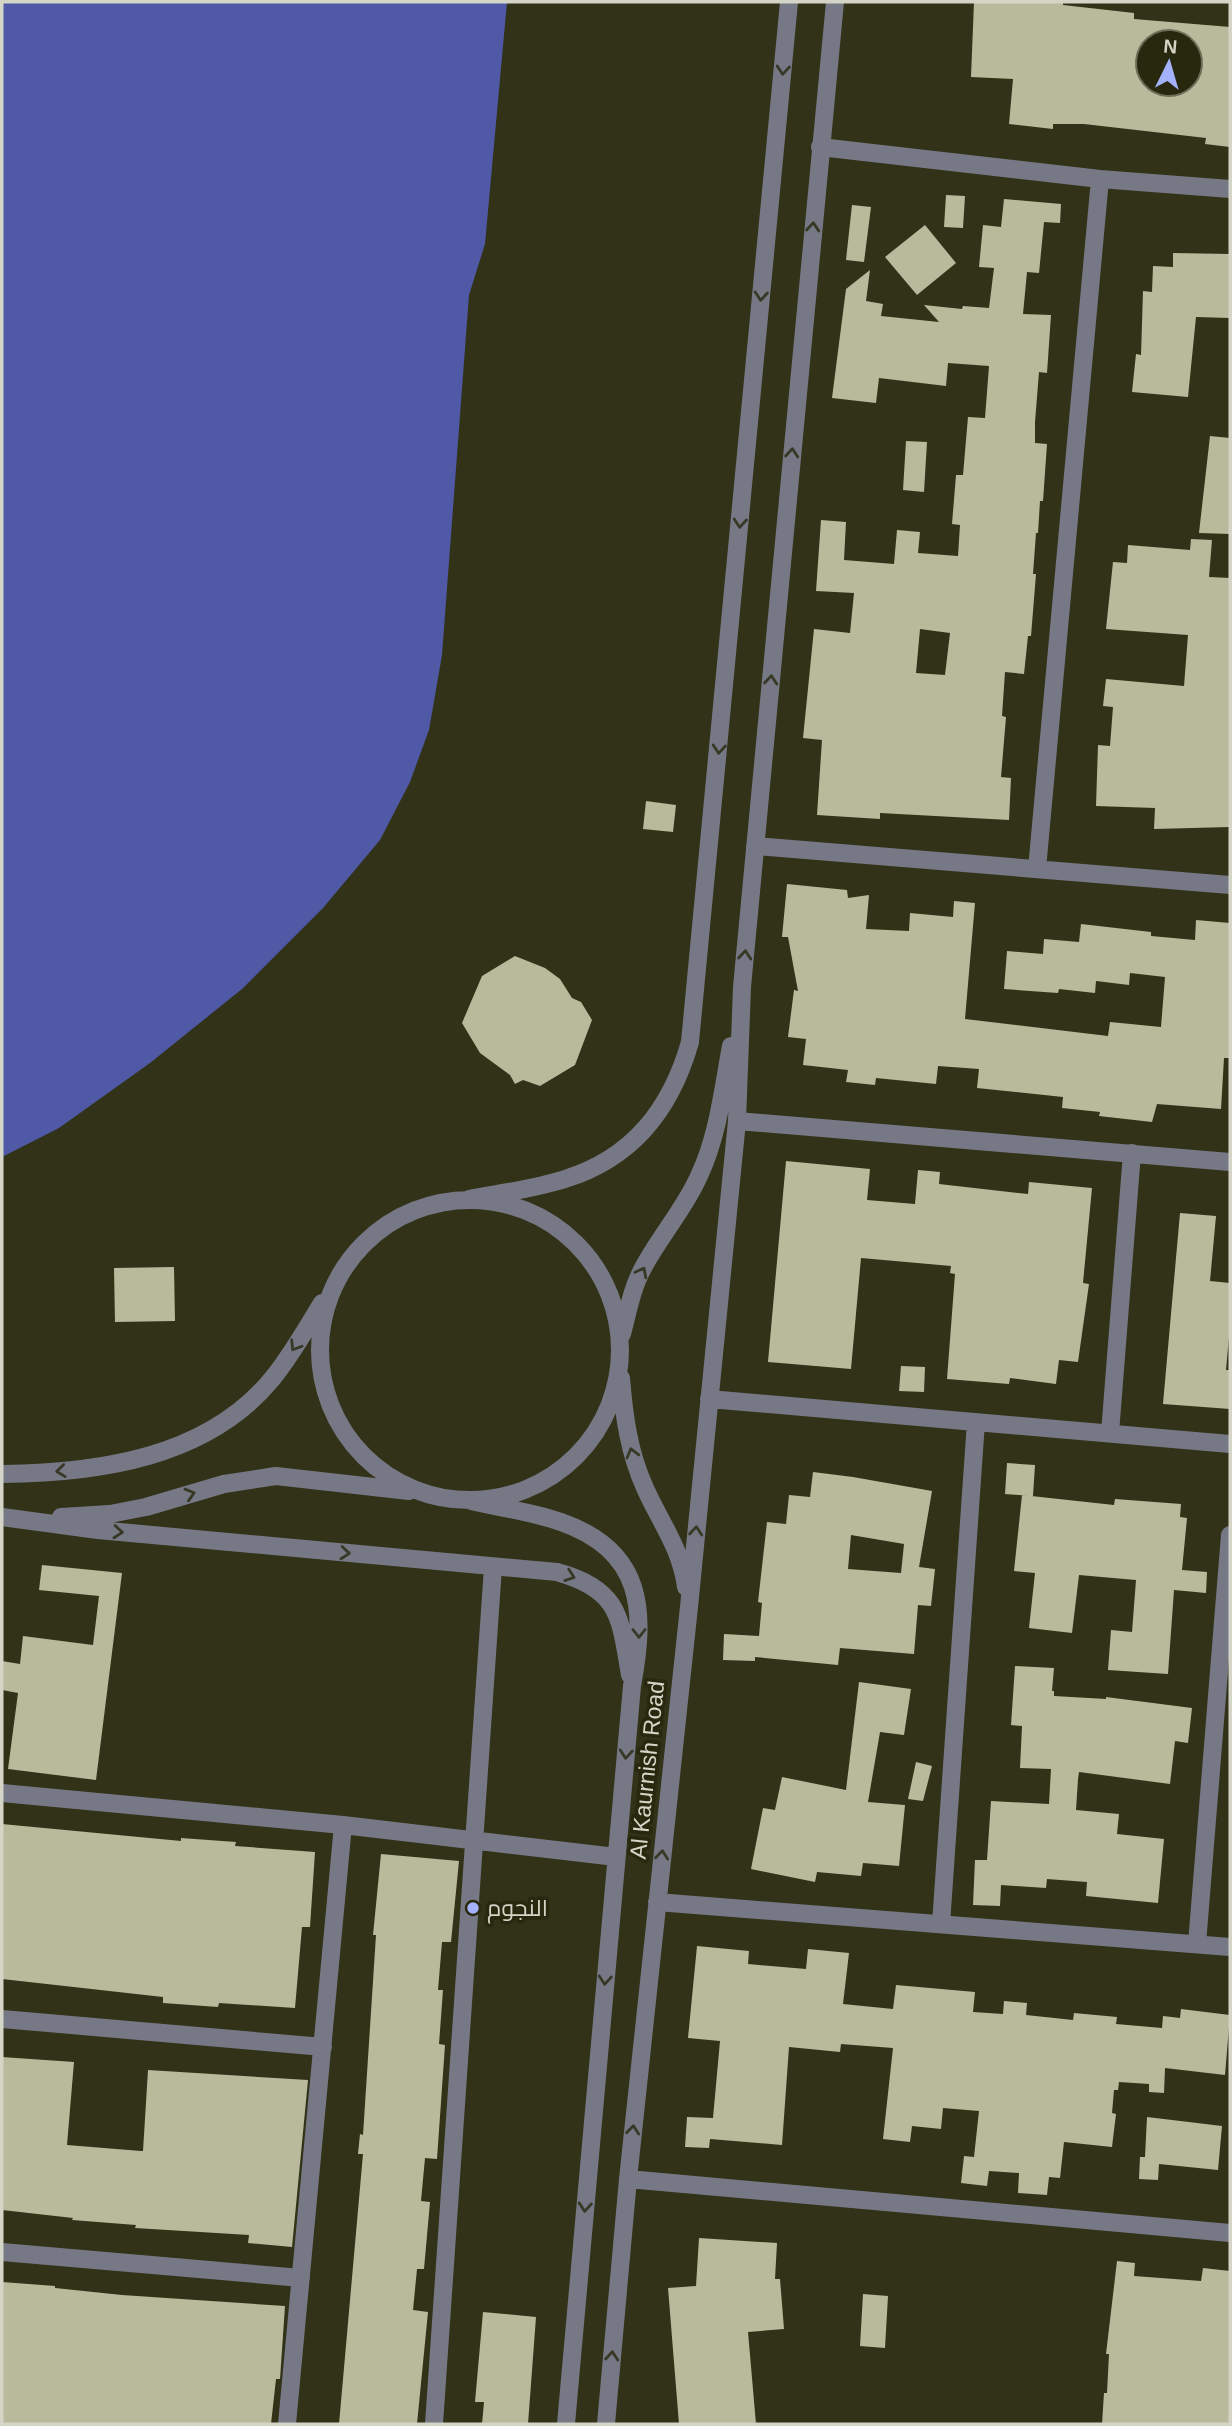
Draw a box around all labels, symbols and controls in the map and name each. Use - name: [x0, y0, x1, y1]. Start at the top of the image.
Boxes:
- north arrow: [1134, 28, 1204, 98]
- text: N: [1163, 36, 1178, 58]
- one-way arrow: [775, 64, 790, 76]
- one-way arrow: [805, 221, 820, 232]
- one-way arrow: [754, 291, 769, 302]
- one-way arrow: [784, 447, 799, 459]
- one-way arrow: [733, 517, 748, 528]
- one-way arrow: [763, 674, 778, 686]
- one-way arrow: [711, 743, 726, 755]
- one-way arrow: [737, 949, 752, 960]
- one-way arrow: [633, 1267, 647, 1279]
- one-way arrow: [291, 1339, 304, 1352]
- one-way arrow: [626, 1447, 641, 1459]
- one-way arrow: [55, 1464, 67, 1479]
- one-way arrow: [184, 1488, 196, 1503]
- one-way arrow: [113, 1524, 124, 1539]
- one-way arrow: [689, 1525, 704, 1537]
- one-way arrow: [339, 1545, 350, 1560]
- one-way arrow: [564, 1568, 576, 1582]
- one-way arrow: [631, 1628, 647, 1638]
- street label: Al Kaurnish Road: [625, 1680, 669, 1860]
- one-way arrow: [618, 1748, 633, 1760]
- one-way arrow: [655, 1849, 670, 1861]
- place label: النجوم: [487, 1895, 548, 1924]
- marker: النجوم: [465, 1900, 481, 1916]
- one-way arrow: [598, 1975, 613, 1986]
- one-way arrow: [626, 2124, 641, 2136]
- one-way arrow: [578, 2202, 593, 2213]
- one-way arrow: [604, 2350, 619, 2361]

